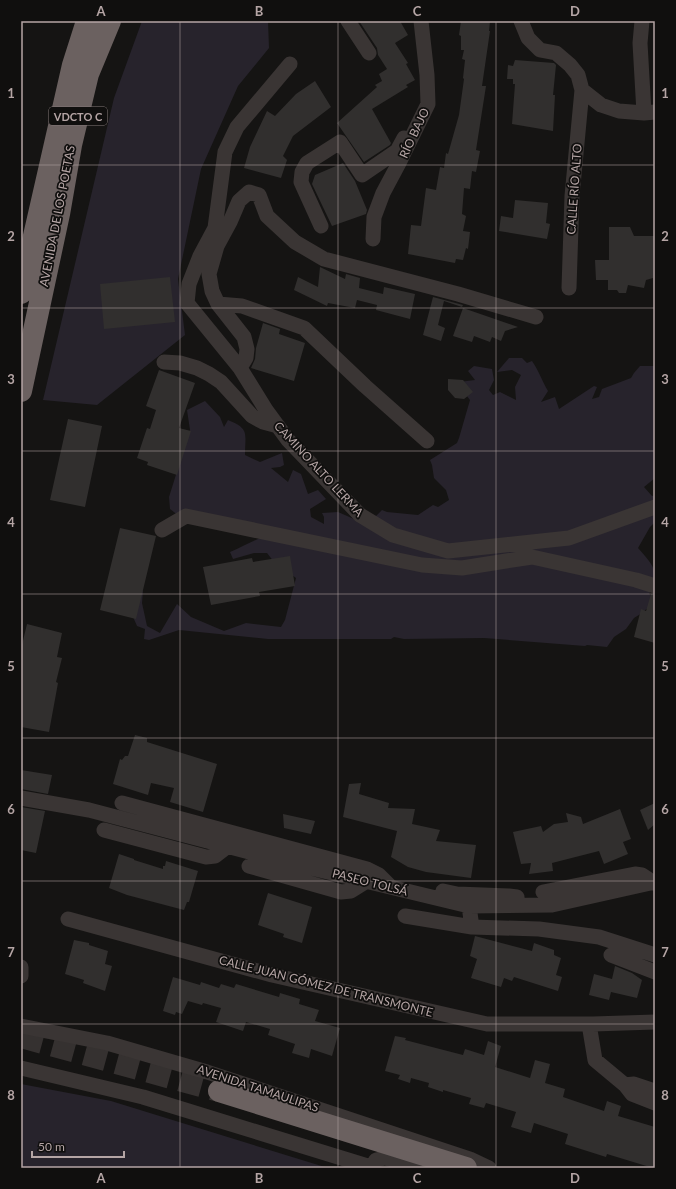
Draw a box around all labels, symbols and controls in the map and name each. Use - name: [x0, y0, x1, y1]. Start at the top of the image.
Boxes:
- text: A: [95, 3, 106, 19]
- text: B: [255, 3, 264, 19]
- text: C: [413, 3, 422, 19]
- text: D: [570, 3, 580, 19]
- text: 1: [7, 85, 15, 101]
- text: 1: [661, 85, 669, 101]
- street label: RÍO BAJO: [396, 105, 432, 161]
- road number: VDCTO C: [49, 107, 107, 125]
- street label: CALLE RÍO ALTO: [563, 143, 585, 235]
- street label: AVENIDA DE LOS POETAS: [36, 144, 78, 288]
- text: 2: [7, 228, 15, 244]
- text: 2: [661, 228, 669, 244]
- text: 3: [7, 371, 15, 387]
- text: 3: [661, 371, 669, 387]
- street label: CAMINO ALTO LERMA: [271, 418, 368, 520]
- text: 4: [7, 514, 15, 530]
- text: 4: [661, 514, 669, 530]
- text: 5: [7, 658, 15, 674]
- text: 5: [661, 658, 669, 674]
- text: 6: [7, 801, 15, 817]
- text: 6: [661, 801, 669, 817]
- street label: PASEO TOLSÁ: [331, 865, 410, 899]
- text: 7: [7, 944, 15, 960]
- text: 7: [661, 944, 669, 960]
- street label: CALLE JUAN GÓMEZ DE TRANSMONTE: [217, 952, 435, 1020]
- street label: AVENIDA TAMAULIPAS: [195, 1061, 321, 1115]
- text: 8: [7, 1087, 15, 1103]
- text: 8: [661, 1087, 669, 1103]
- scale bar: [32, 1133, 124, 1159]
- text: 50 m: [38, 1139, 65, 1154]
- text: A: [95, 1170, 106, 1186]
- text: B: [255, 1170, 264, 1186]
- text: C: [413, 1170, 422, 1186]
- text: D: [570, 1170, 580, 1186]

